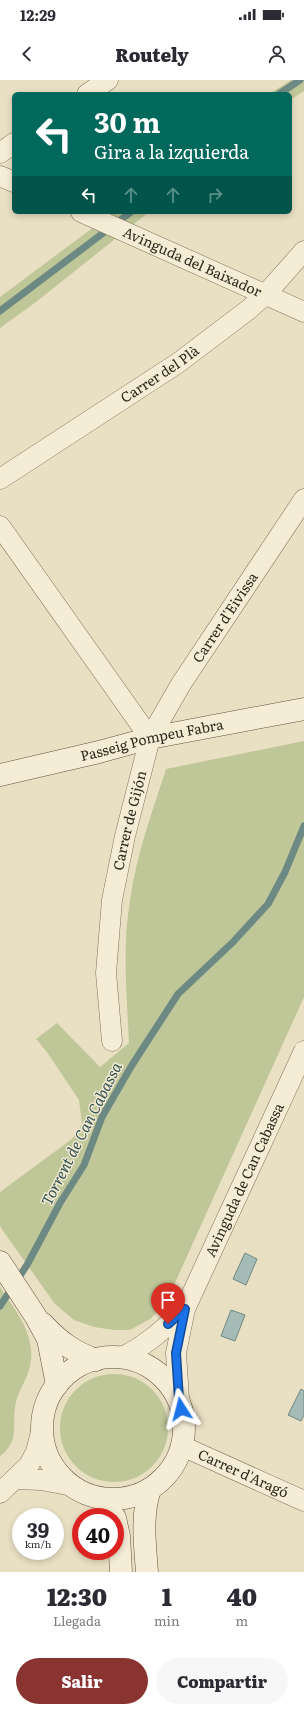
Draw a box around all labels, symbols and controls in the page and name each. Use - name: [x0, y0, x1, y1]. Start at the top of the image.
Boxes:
- text: 12:29: [20, 3, 56, 26]
- text: Routely: [115, 41, 189, 68]
- icon: back: [16, 43, 38, 65]
- icon: person: [266, 43, 288, 65]
- text: 30 m: [94, 100, 160, 142]
- icon: left: [28, 108, 80, 160]
- text: Gira a la izquierda: [94, 138, 249, 165]
- icon: left: [78, 184, 100, 206]
- icon: ahead: [120, 184, 142, 206]
- icon: ahead: [162, 184, 184, 206]
- icon: right: [204, 184, 226, 206]
- street label: Avinguda del Baixador: [120, 221, 266, 301]
- street label: Carrer del Plà: [116, 340, 203, 407]
- street label: Carrer d'Eivissa: [187, 567, 262, 666]
- street label: Passeig Pompeu Fabra: [78, 713, 225, 765]
- street label: Carrer de Gijón: [107, 768, 150, 872]
- water label: Torrent de Can Cabassa: [35, 1057, 127, 1209]
- street label: Avinguda de Can Cabassa: [199, 1099, 288, 1260]
- pin: [151, 1283, 185, 1324]
- icon: arrive: [157, 1289, 179, 1311]
- position arrow: [160, 1388, 202, 1430]
- street label: Carrer d'Aragó: [195, 1444, 292, 1502]
- speed limit sign: 40: [72, 1508, 124, 1560]
- text: 39: [27, 1514, 49, 1544]
- text: km/h: [25, 1536, 51, 1551]
- text: 12:30: [47, 1578, 107, 1613]
- text: 1: [162, 1578, 172, 1613]
- text: 40: [226, 1578, 257, 1613]
- text: Llegada: [53, 1611, 101, 1630]
- text: min: [154, 1611, 180, 1630]
- text: m: [235, 1611, 248, 1630]
- button: Salir: [16, 1658, 148, 1704]
- button: Compartir: [156, 1658, 288, 1704]

